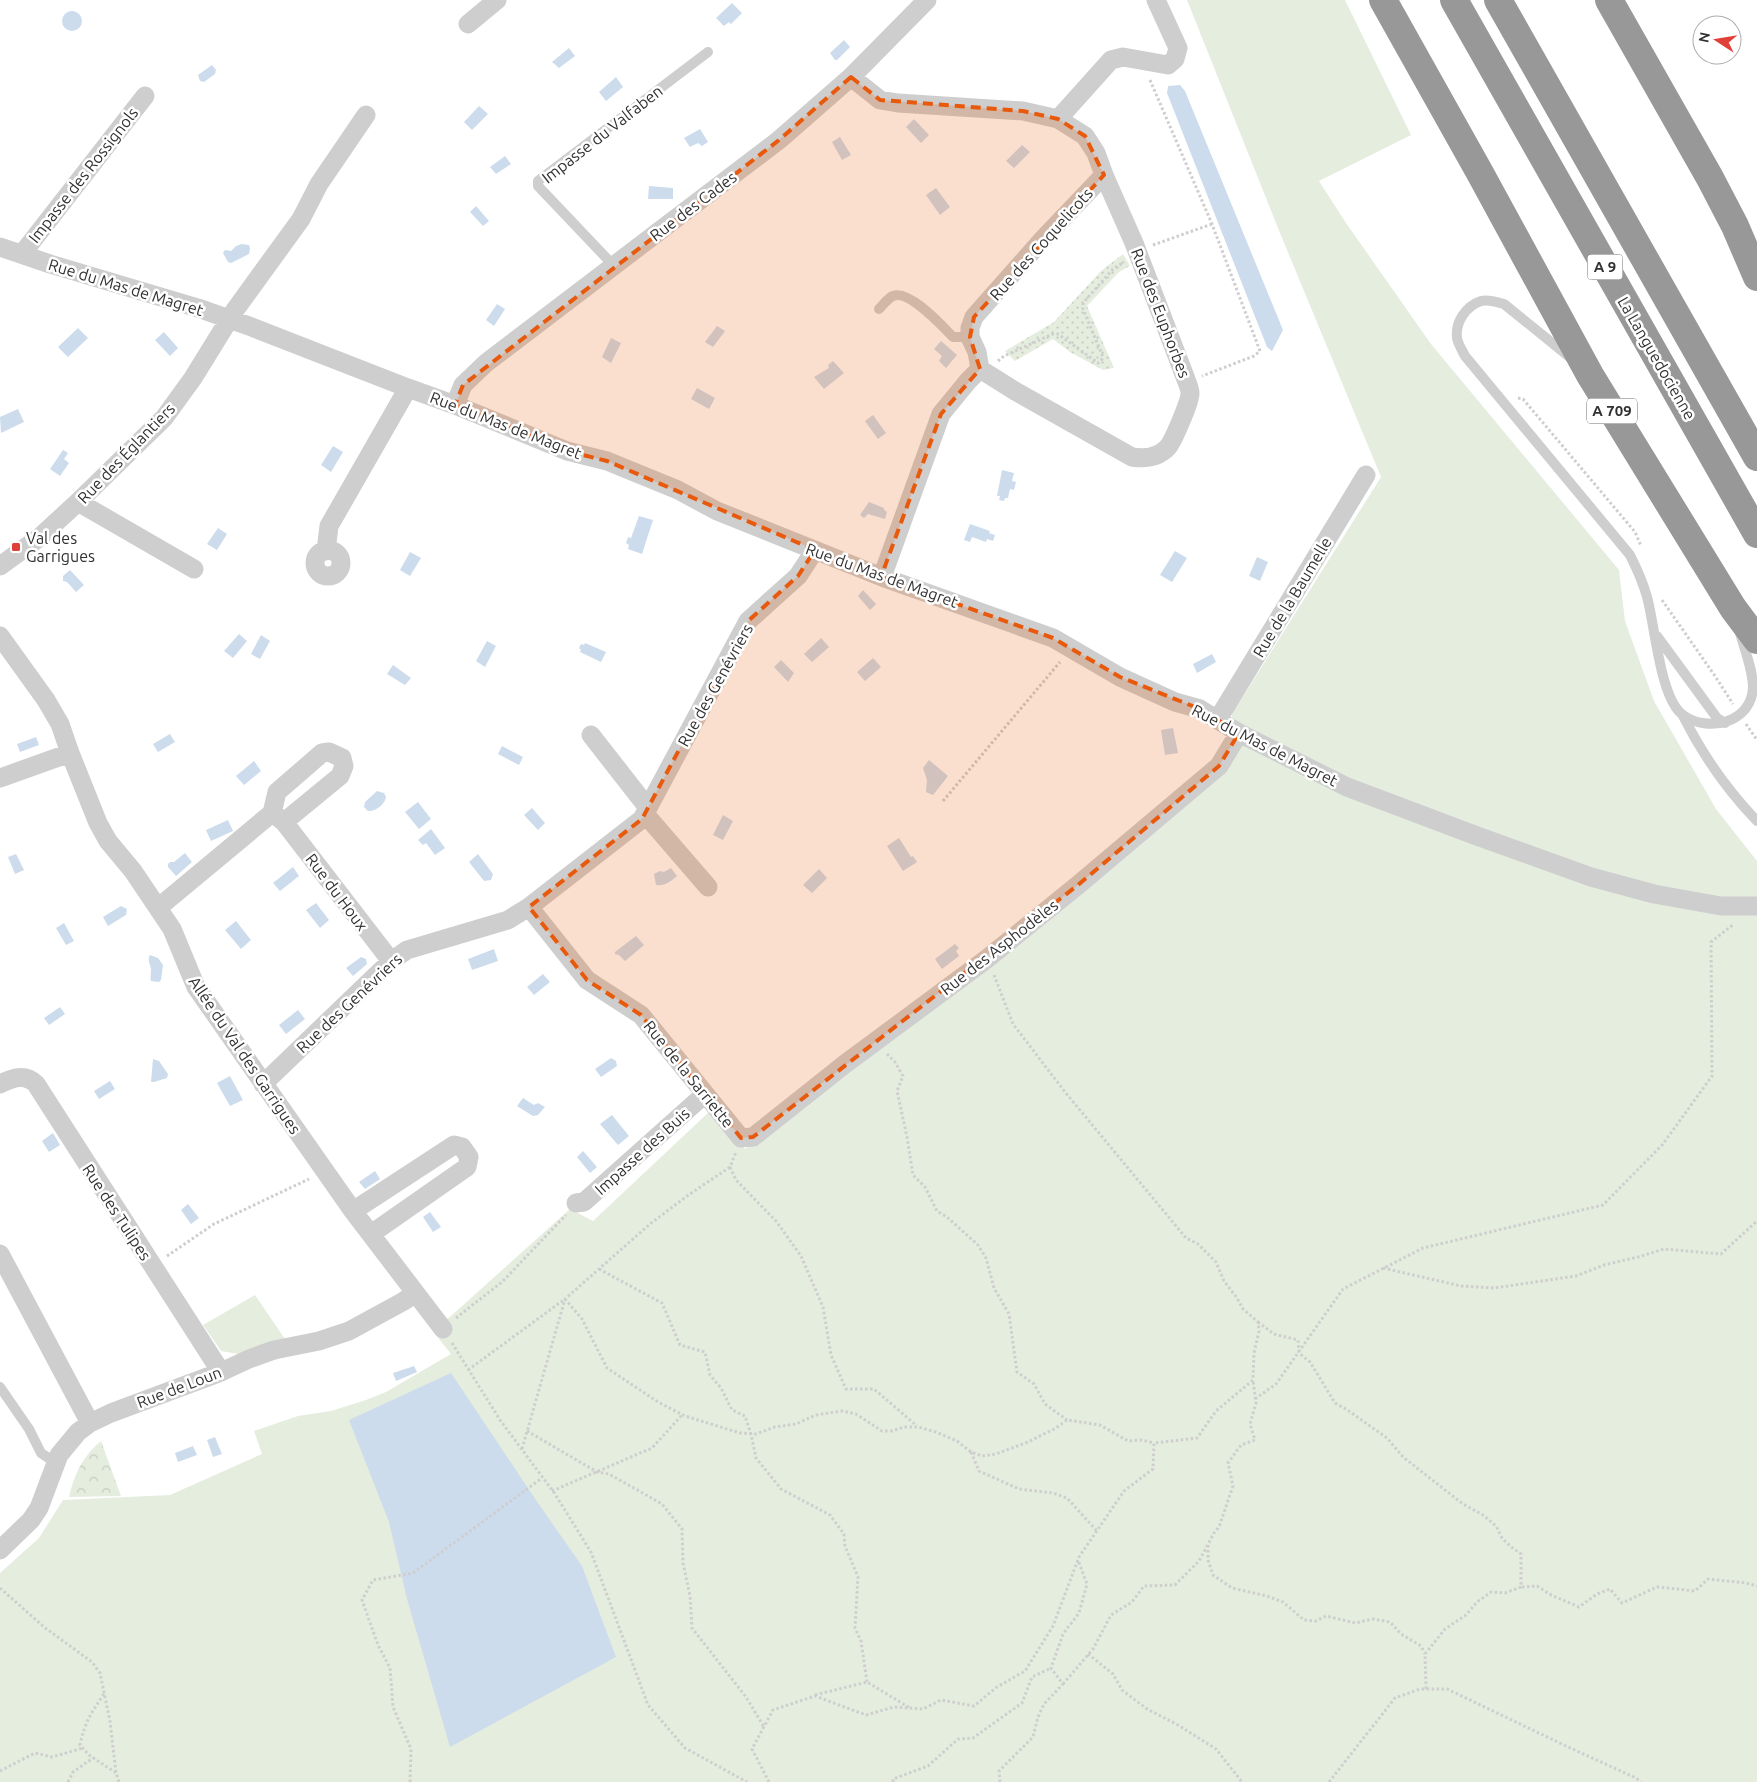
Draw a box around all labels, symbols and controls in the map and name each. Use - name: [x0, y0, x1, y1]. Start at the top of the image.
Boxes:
- north arrow: [1692, 15, 1742, 65]
- text: N: [1695, 31, 1713, 44]
- street label: Impasse du Valfaben: [538, 81, 666, 187]
- street label: Impasse des Rossignols: [25, 104, 141, 246]
- street label: Rue des Cades: [646, 168, 740, 244]
- street label: Rue des Coquelicots: [986, 184, 1096, 304]
- street label: Rue des Euphorbes: [1128, 246, 1194, 380]
- road number: A 9: [1588, 254, 1622, 280]
- street label: Rue du Mas de Magret: [46, 255, 206, 319]
- street label: La Languedocienne: [1615, 293, 1699, 423]
- street label: Rue du Mas de Magret: [428, 388, 585, 462]
- street label: Rue des Églantiers: [72, 398, 178, 507]
- road number: A 709: [1587, 398, 1637, 424]
- place label: Val des Garrigues: [26, 529, 95, 565]
- street label: Rue de la Baumelle: [1249, 534, 1335, 660]
- street label: Rue du Mas de Magret: [803, 539, 961, 611]
- marker: Val des Garrigues: [10, 541, 22, 553]
- street label: Rue des Genévriers: [674, 621, 756, 749]
- street label: Rue du Mas de Magret: [1189, 700, 1341, 790]
- street label: Rue du Houx: [302, 850, 372, 934]
- street label: Rue des Asphodèles: [937, 896, 1061, 998]
- street label: Rue des Genévriers: [293, 950, 405, 1056]
- street label: Allée du Val des Garrigues: [186, 973, 304, 1137]
- street label: Rue de la Sarriette: [640, 1017, 738, 1131]
- street label: Impasse des Buis: [591, 1104, 693, 1198]
- street label: Rue des Tulipes: [79, 1160, 155, 1264]
- street label: Rue de Loun: [134, 1363, 224, 1411]

